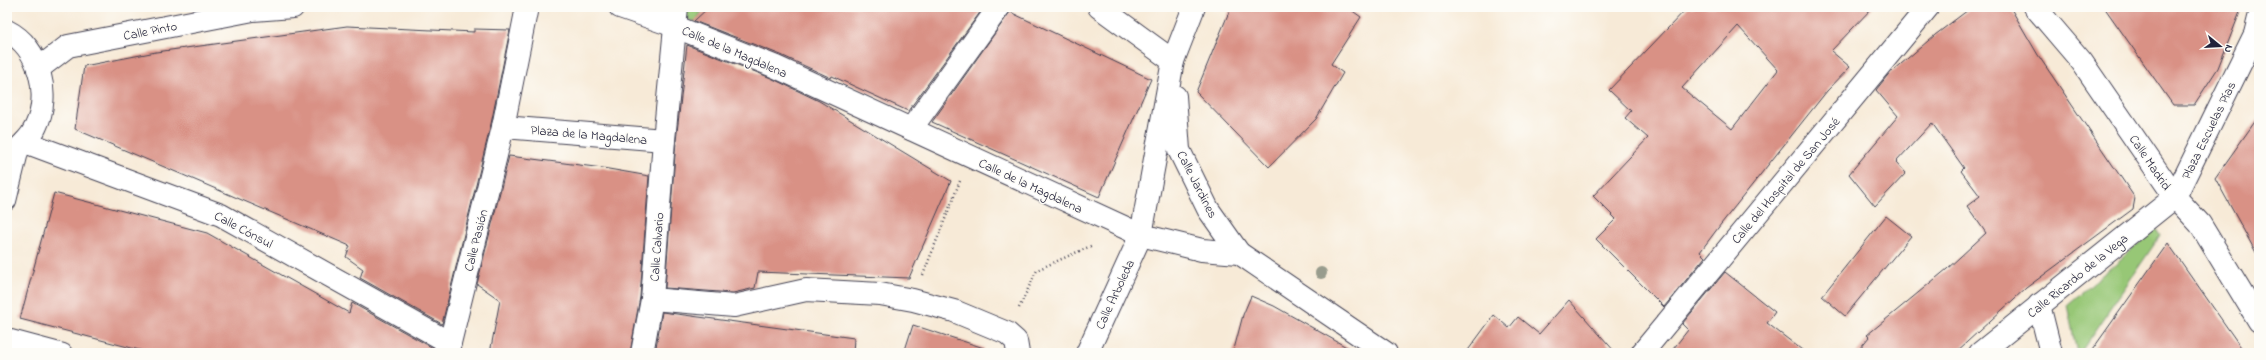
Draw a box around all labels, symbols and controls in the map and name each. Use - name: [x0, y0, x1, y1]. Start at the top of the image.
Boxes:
- street label: Calle Pinto: [122, 17, 179, 46]
- street label: Calle de la Magdalena: [678, 22, 790, 84]
- north arrow: [2200, 26, 2240, 66]
- text: N: [2220, 43, 2237, 55]
- street label: Plaza Escuelas Pías: [2177, 78, 2241, 183]
- street label: Calle del Hospital de San José: [1727, 113, 1845, 248]
- street label: Plaza de la Magdalena: [530, 121, 648, 151]
- street label: Calle Madrid: [2124, 131, 2176, 195]
- street label: Calle Jardines: [1172, 148, 1222, 222]
- street label: Calle de la Magdalena: [975, 154, 1086, 220]
- street label: Calle Cónsul: [211, 207, 276, 254]
- street label: Calle Pasión: [460, 207, 493, 273]
- street label: Calle Calvario: [646, 212, 669, 282]
- street label: Calle Ricardo de la Vega: [2023, 229, 2133, 324]
- street label: Calle Arboleda: [1091, 257, 1140, 333]

